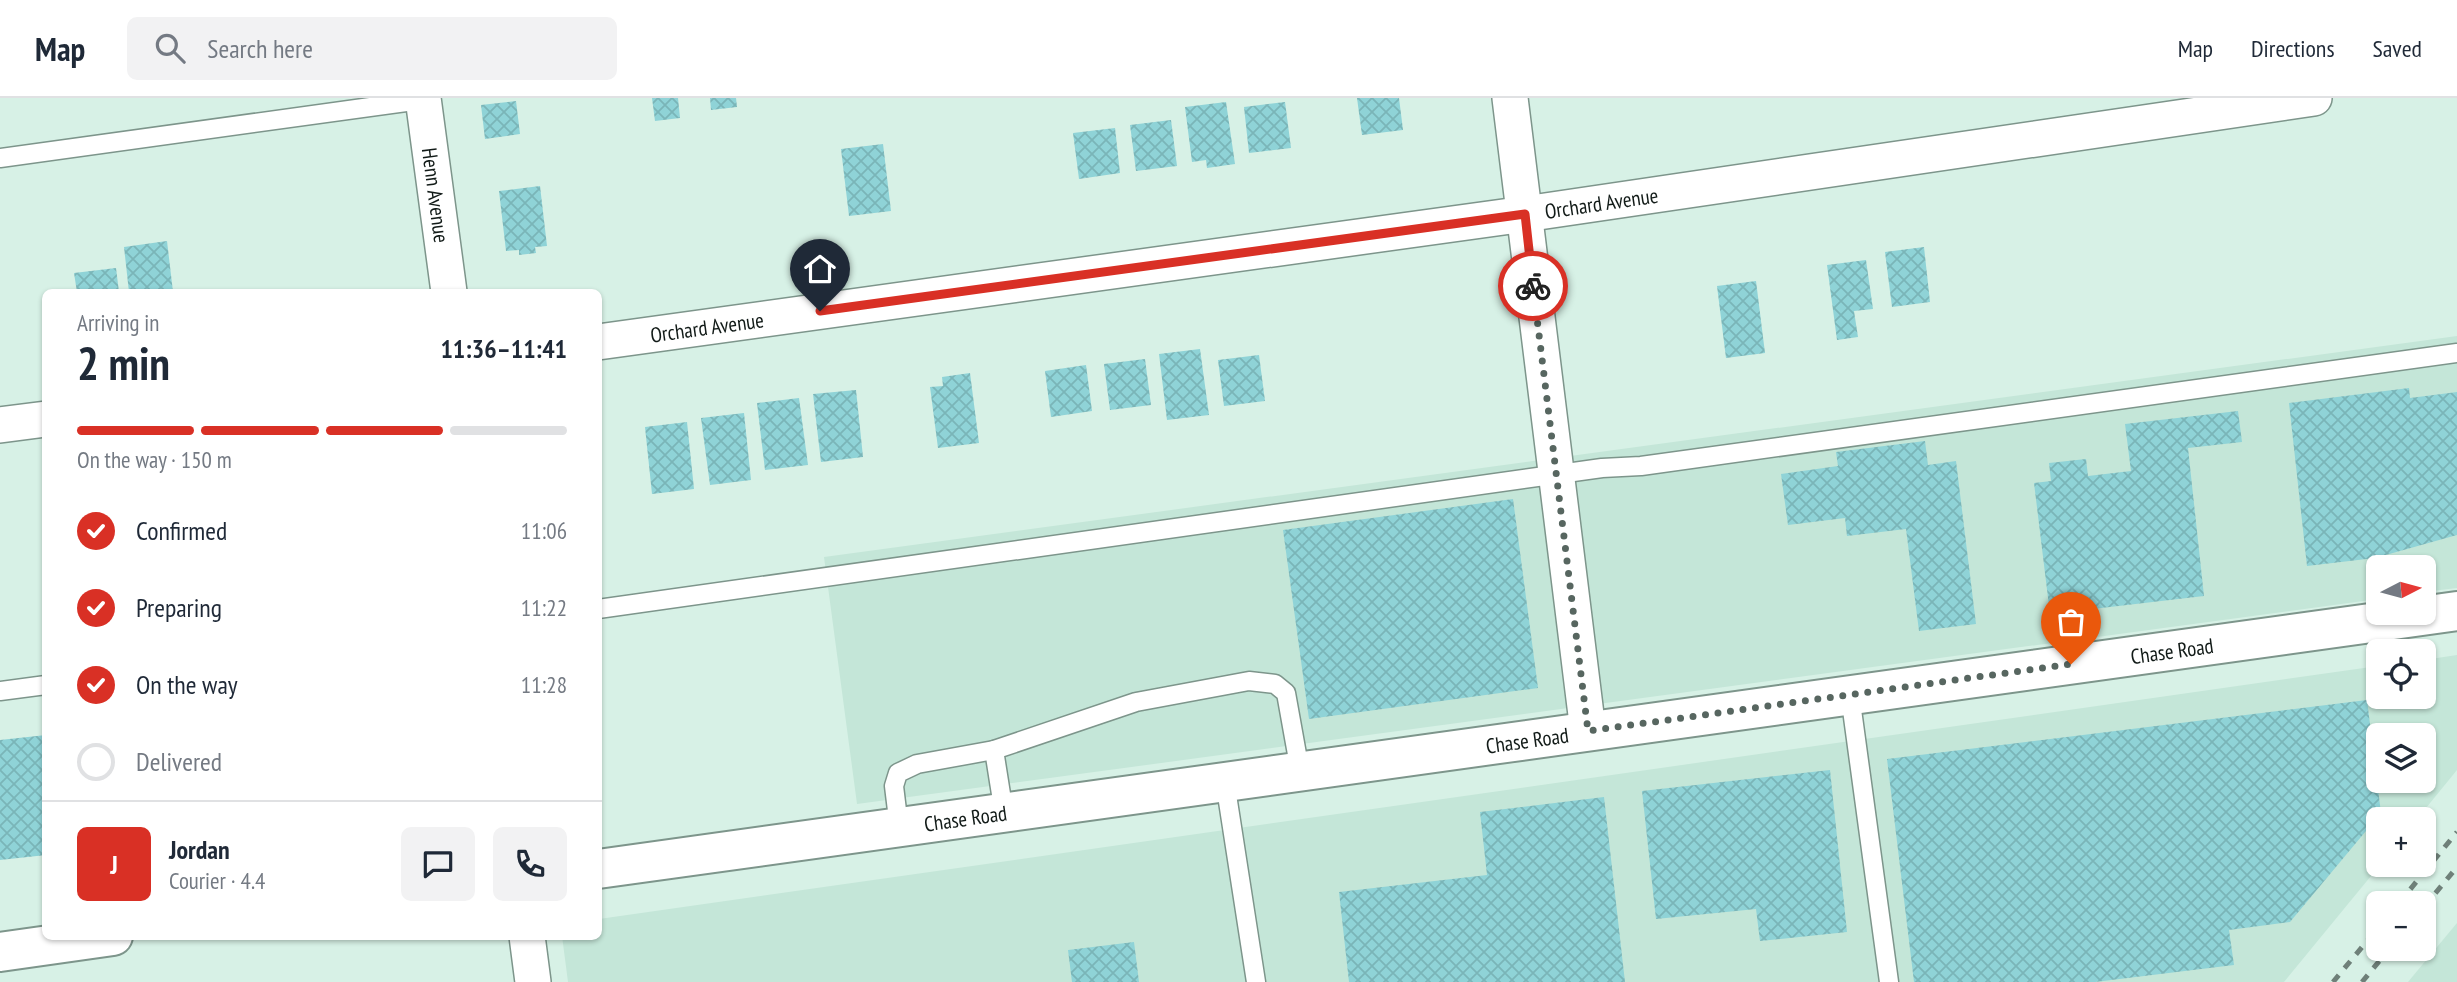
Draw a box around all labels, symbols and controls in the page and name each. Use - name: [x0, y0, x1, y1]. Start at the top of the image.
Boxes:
- search box: [127, 17, 617, 80]
- text: Map: [35, 27, 85, 70]
- icon: search: [151, 29, 189, 67]
- text: Search here: [207, 32, 313, 65]
- text: Map: [2178, 33, 2213, 64]
- text: Directions: [2251, 33, 2335, 64]
- text: Saved: [2373, 33, 2422, 64]
- street label: Henn Avenue: [416, 146, 456, 244]
- street label: Orchard Avenue: [1543, 181, 1660, 224]
- pin: [790, 239, 850, 311]
- icon: home: [801, 250, 839, 288]
- courier: [1498, 251, 1568, 321]
- icon: bike: [1514, 267, 1552, 305]
- street label: Orchard Avenue: [648, 306, 765, 348]
- text: Arriving in: [77, 308, 159, 337]
- text: 11:36–11:41: [440, 332, 567, 365]
- text: 2 min: [77, 333, 170, 393]
- text: On the way · 150 m: [77, 445, 232, 474]
- icon: check: [77, 512, 115, 550]
- text: Confirmed: [136, 514, 227, 547]
- text: 11:06: [521, 516, 567, 545]
- north arrow: [2366, 555, 2436, 625]
- map controls: [2366, 555, 2436, 961]
- icon: check: [77, 589, 115, 627]
- text: Preparing: [136, 591, 222, 624]
- pin: [2041, 592, 2101, 664]
- text: 11:22: [521, 593, 567, 622]
- icon: bag: [2052, 603, 2090, 641]
- street label: Chase Road: [2129, 631, 2215, 670]
- button: locate: [2366, 639, 2436, 709]
- icon: check: [77, 666, 115, 704]
- text: On the way: [136, 668, 238, 701]
- text: 11:28: [521, 670, 567, 699]
- street label: Chase Road: [1484, 721, 1570, 759]
- button: layers: [2366, 723, 2436, 793]
- text: Delivered: [136, 745, 222, 778]
- street label: Chase Road: [922, 799, 1009, 837]
- button: +: [2366, 807, 2436, 877]
- button: chat: [401, 827, 475, 901]
- button: phone: [493, 827, 567, 901]
- text: Jordan: [169, 833, 230, 866]
- text: J: [110, 848, 118, 881]
- text: Courier · 4.4: [169, 866, 265, 895]
- button: −: [2366, 891, 2436, 961]

